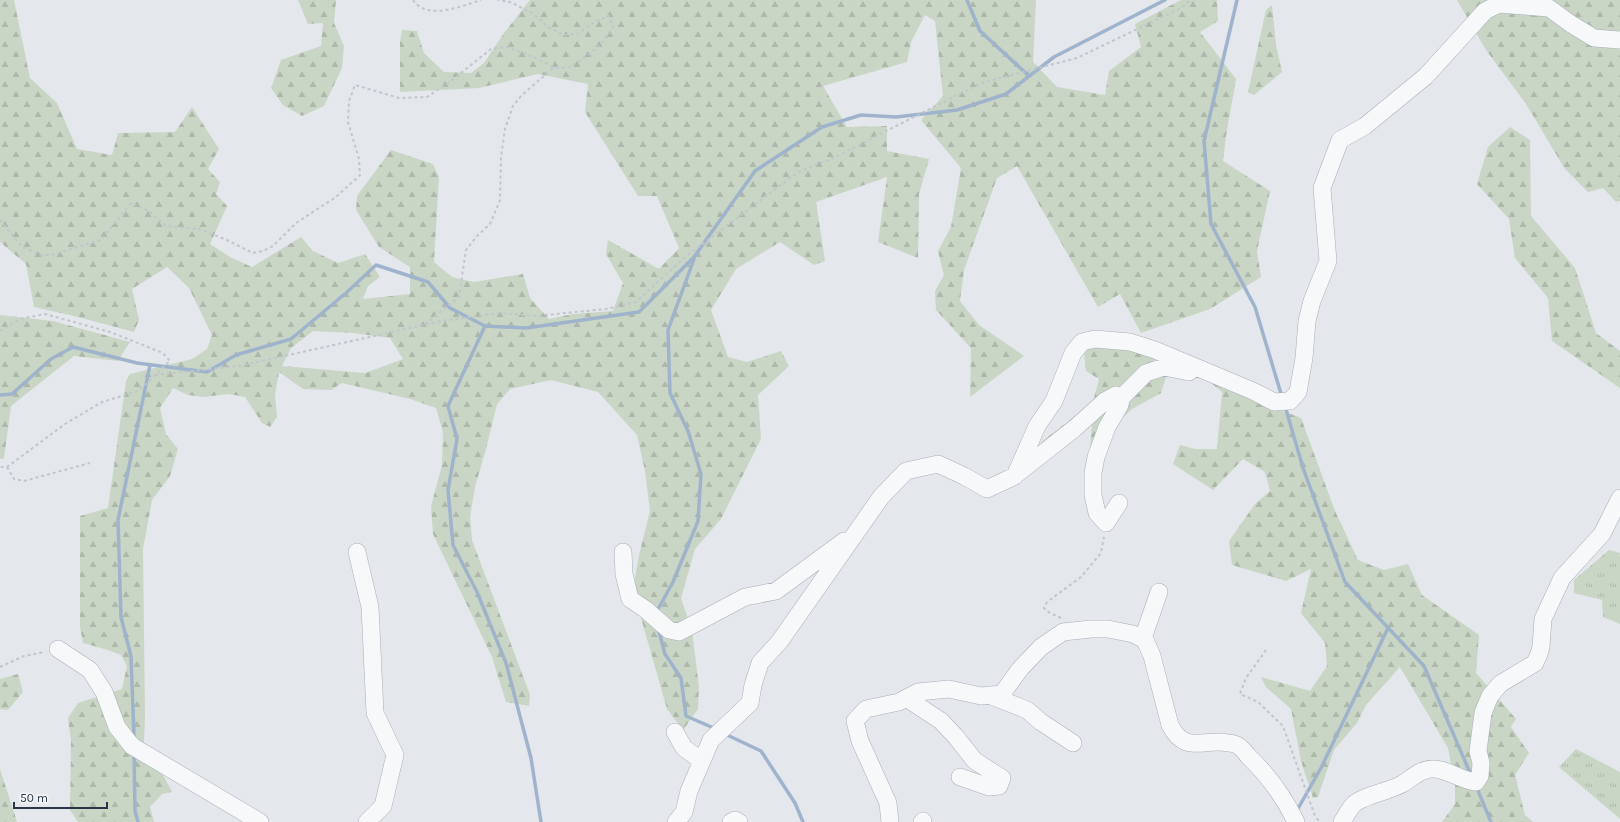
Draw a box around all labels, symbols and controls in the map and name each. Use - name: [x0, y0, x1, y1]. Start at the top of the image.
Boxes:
- scale bar: [14, 784, 107, 810]
- text: 50 m: [20, 791, 48, 805]

